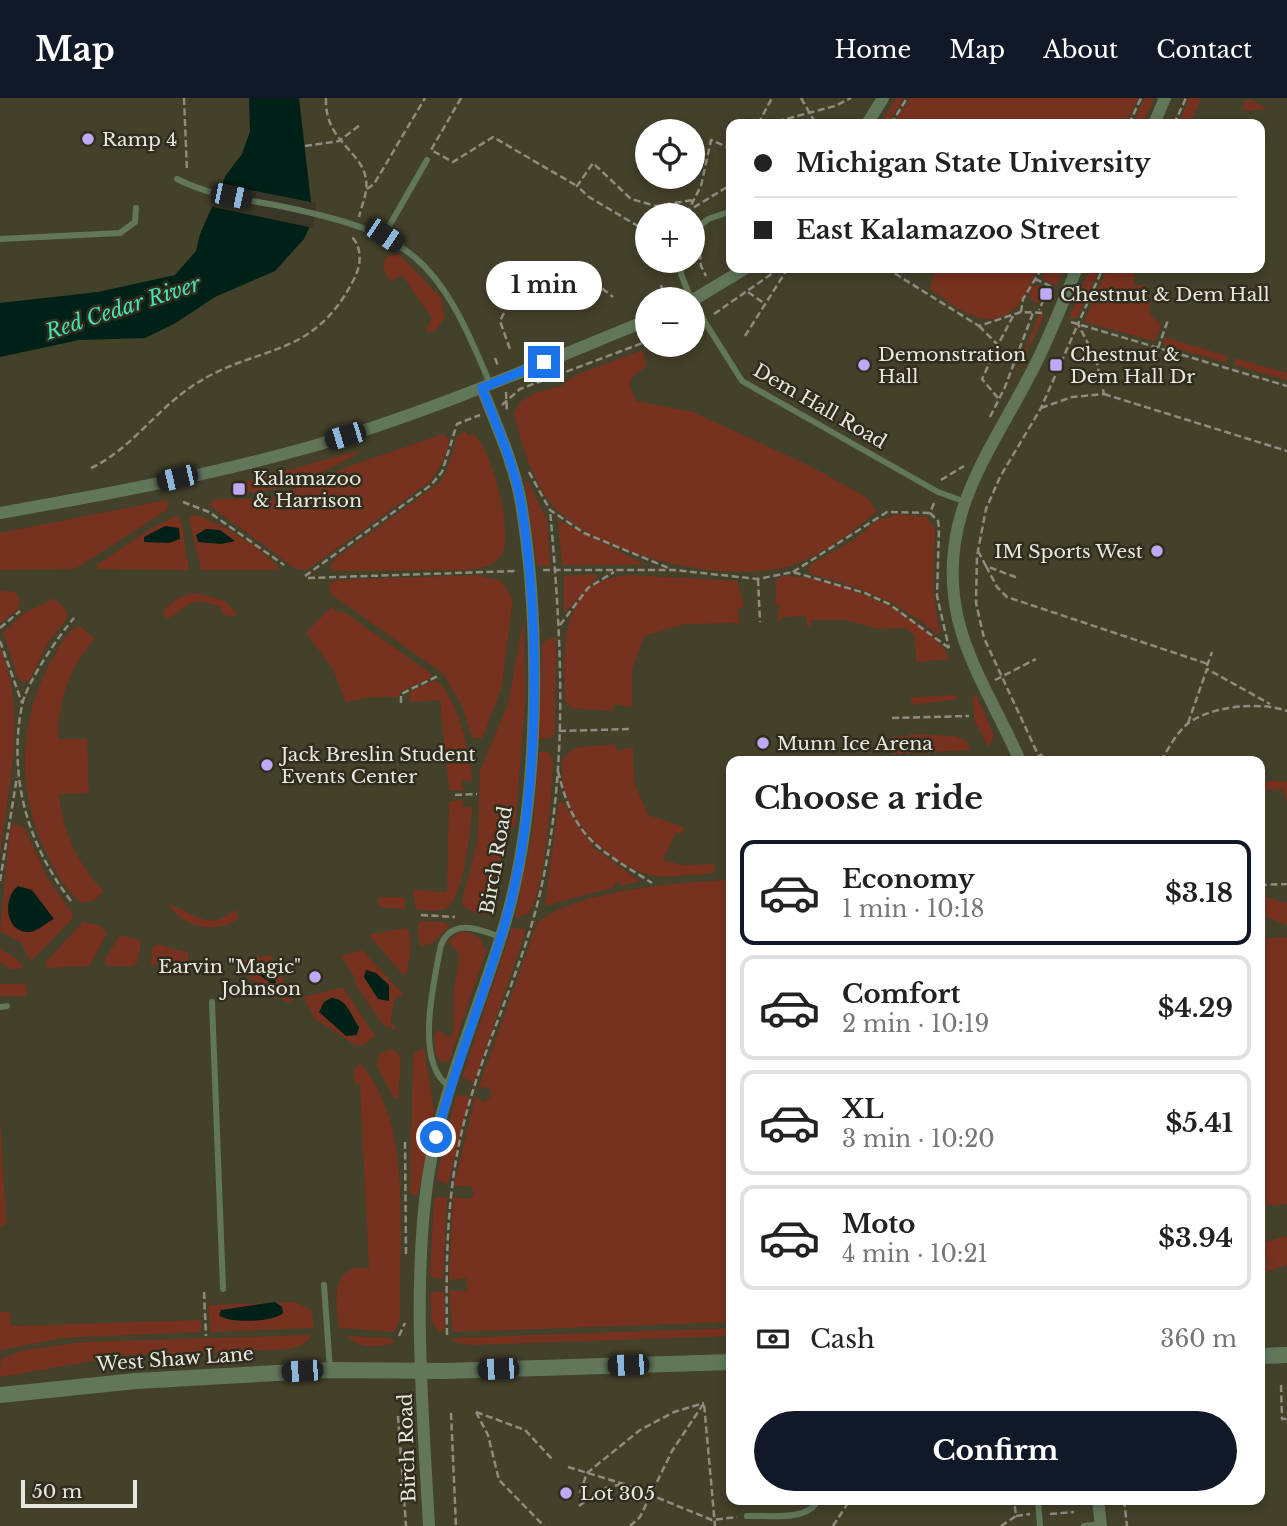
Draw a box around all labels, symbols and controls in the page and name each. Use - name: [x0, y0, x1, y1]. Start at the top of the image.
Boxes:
- text: Map: [35, 29, 115, 70]
- text: Home: [835, 35, 911, 64]
- text: Map: [949, 35, 1005, 64]
- text: About: [1043, 35, 1118, 64]
- text: Contact: [1156, 35, 1252, 64]
- map controls: [635, 119, 705, 357]
- button: locate: [635, 119, 705, 189]
- place label: Ramp 4: [102, 128, 177, 151]
- marker: Ramp 4: [80, 131, 96, 147]
- text: Michigan State University: [796, 147, 1151, 179]
- car: [209, 181, 254, 211]
- button: +: [635, 203, 705, 273]
- text: East Kalamazoo Street: [796, 214, 1100, 246]
- car: [361, 215, 408, 255]
- callout: 1 min: [486, 260, 602, 310]
- water label: Red Cedar River: [41, 270, 205, 346]
- text: 1 min: [511, 271, 577, 299]
- place label: Chestnut & Dem Hall: [1060, 283, 1270, 306]
- marker: Chestnut & Dem Hall: [1038, 286, 1054, 302]
- button: −: [635, 287, 705, 357]
- place label: Demonstration Hall: [878, 343, 1026, 388]
- place label: Chestnut & Dem Hall Dr: [1070, 343, 1195, 388]
- route end: [528, 346, 560, 378]
- marker: Demonstration Hall: [856, 357, 872, 373]
- marker: Chestnut & Dem Hall Dr: [1048, 357, 1064, 373]
- street label: Dem Hall Road: [749, 359, 891, 454]
- car: [322, 420, 369, 452]
- car: [155, 463, 200, 493]
- place label: Kalamazoo & Harrison: [253, 467, 362, 512]
- marker: Kalamazoo & Harrison: [231, 481, 247, 497]
- place label: IM Sports West: [994, 540, 1144, 563]
- marker: IM Sports West: [1149, 543, 1165, 559]
- place label: Munn Ice Arena: [777, 732, 933, 755]
- marker: Munn Ice Arena: [755, 735, 771, 751]
- place label: Jack Breslin Student Events Center: [278, 743, 476, 788]
- marker: Jack Breslin Student Events Center: [259, 757, 275, 773]
- text: Choose a ride: [754, 778, 983, 818]
- street label: Birch Road: [475, 804, 517, 916]
- icon: car: [758, 861, 821, 924]
- text: Economy: [842, 863, 975, 895]
- text: $3.18: [1165, 877, 1233, 909]
- text: 1 min · 10:18: [842, 895, 984, 923]
- place label: Earvin "Magic" Johnson: [158, 955, 301, 1000]
- marker: Earvin "Magic" Johnson: [307, 969, 323, 985]
- icon: car: [758, 976, 821, 1039]
- text: Comfort: [842, 978, 960, 1010]
- text: $4.29: [1158, 992, 1233, 1024]
- text: 2 min · 10:19: [842, 1010, 989, 1038]
- icon: car: [758, 1091, 821, 1154]
- text: XL: [842, 1093, 884, 1125]
- text: $5.41: [1165, 1107, 1233, 1139]
- route start: [420, 1121, 452, 1153]
- text: 3 min · 10:20: [842, 1125, 995, 1153]
- icon: car: [758, 1206, 821, 1269]
- text: Moto: [842, 1208, 915, 1240]
- text: $3.94: [1158, 1222, 1233, 1254]
- text: 4 min · 10:21: [842, 1240, 988, 1268]
- icon: cash: [754, 1320, 792, 1358]
- text: Cash: [810, 1323, 875, 1355]
- text: 360 m: [1160, 1325, 1237, 1353]
- street label: West Shaw Lane: [94, 1342, 255, 1376]
- car: [607, 1354, 650, 1376]
- car: [477, 1358, 520, 1380]
- car: [281, 1359, 324, 1383]
- street label: Birch Road: [394, 1393, 420, 1503]
- button: Confirm: [754, 1411, 1237, 1491]
- scale bar: [21, 1477, 136, 1509]
- text: 50 m: [32, 1480, 82, 1503]
- place label: Lot 305: [580, 1482, 655, 1505]
- marker: Lot 305: [558, 1485, 574, 1501]

